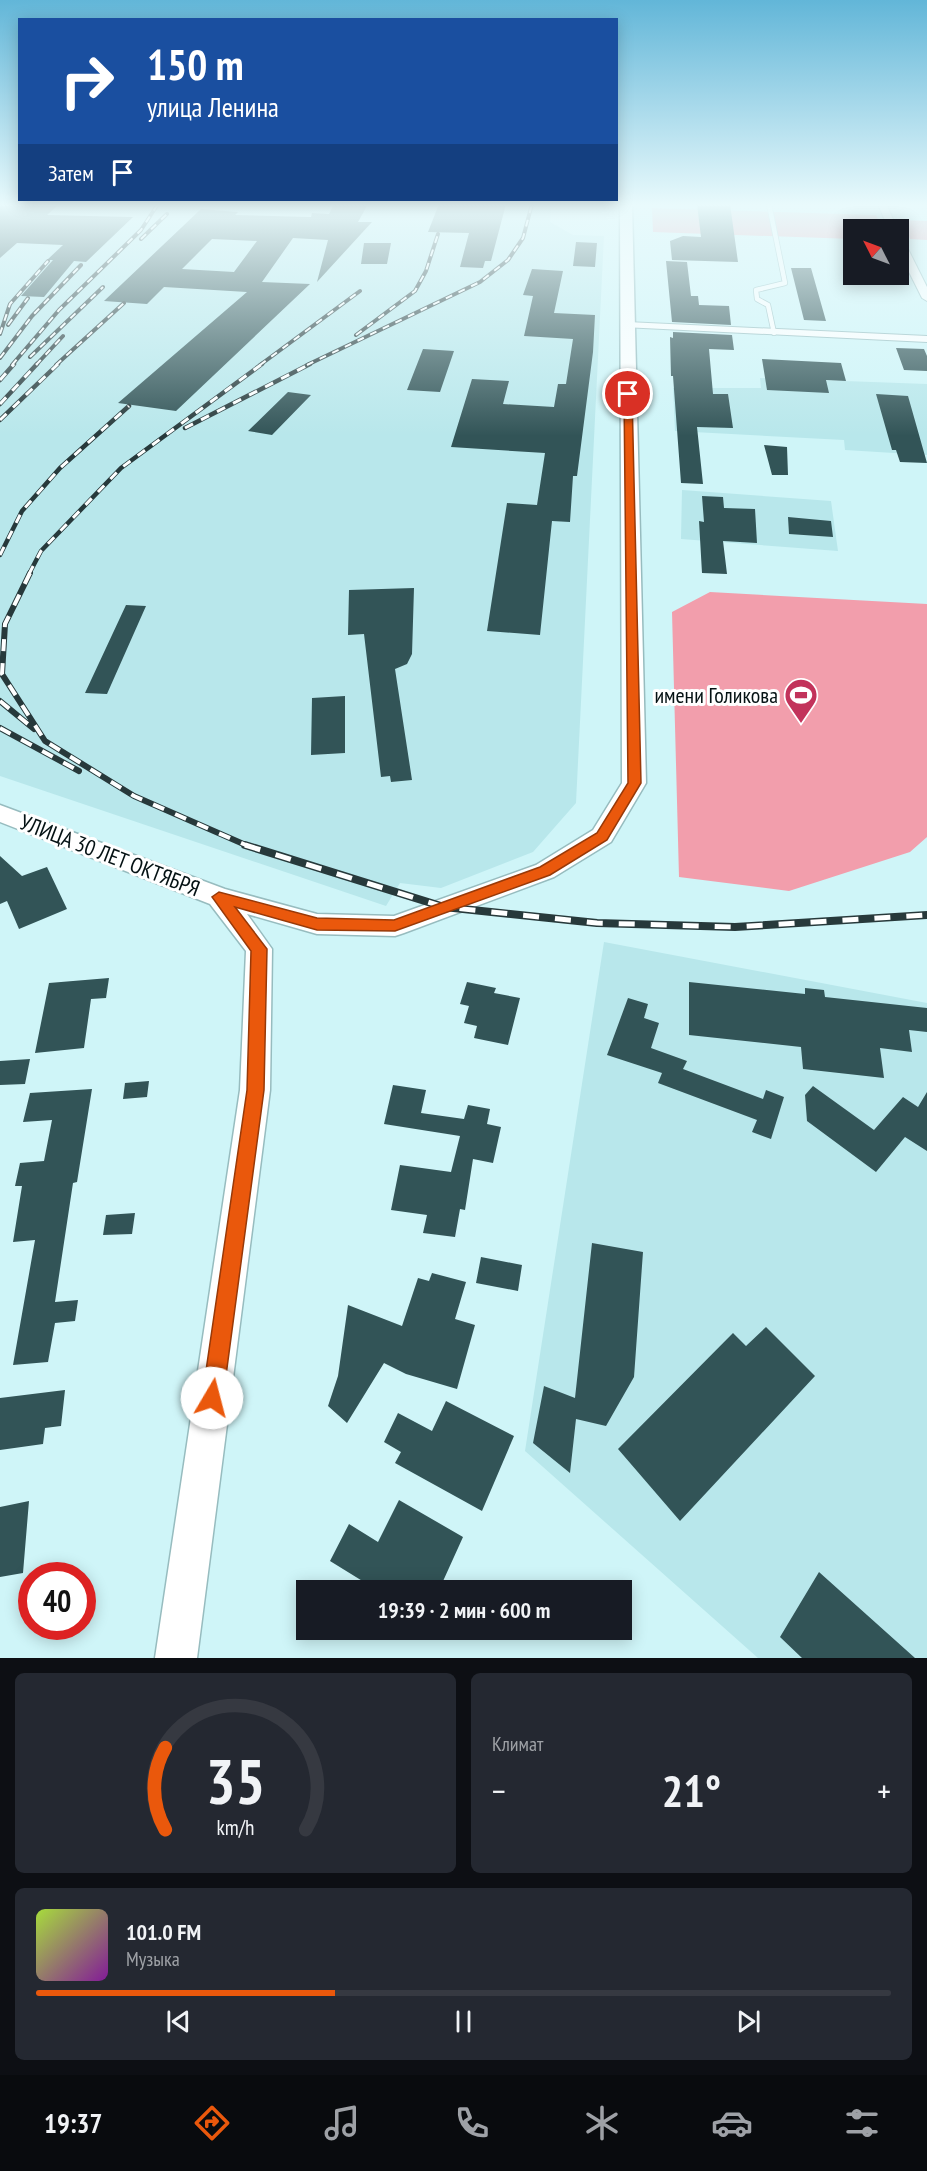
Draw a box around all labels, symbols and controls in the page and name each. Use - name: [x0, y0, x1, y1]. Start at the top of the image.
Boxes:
- text: 150 m: [147, 37, 244, 92]
- icon: right: [48, 42, 126, 120]
- text: улица Ленина: [147, 90, 279, 124]
- icon: arrive: [106, 156, 139, 189]
- text: Затем: [48, 159, 94, 187]
- north arrow: [843, 219, 909, 285]
- map controls: [843, 219, 909, 285]
- pin: [602, 368, 653, 419]
- icon: arrive: [611, 377, 644, 410]
- sports icon: имени Голикова: [783, 677, 819, 724]
- place label: имени Голикова: [654, 681, 778, 709]
- street label: УЛИЦА 30 ЛЕТ ОКТЯБРЯ: [16, 808, 204, 902]
- position arrow: [180, 1366, 244, 1430]
- speed limit sign: 40: [18, 1562, 96, 1640]
- text: 19:39 · 2 мин · 600 m: [378, 1596, 550, 1624]
- text: Климат: [492, 1731, 543, 1757]
- text: 35: [206, 1740, 265, 1821]
- text: 21°: [662, 1761, 721, 1819]
- text: −: [492, 1769, 506, 1812]
- text: +: [877, 1769, 891, 1812]
- text: km/h: [216, 1813, 255, 1841]
- text: 101.0 FM: [126, 1918, 201, 1946]
- text: Музыка: [126, 1946, 180, 1972]
- icon: previous: [162, 2005, 195, 2038]
- icon: pause: [447, 2005, 480, 2038]
- icon: next: [732, 2005, 765, 2038]
- icon: directions: [191, 2102, 233, 2144]
- icon: music: [321, 2102, 363, 2144]
- icon: phone: [451, 2102, 493, 2144]
- icon: climate: [581, 2102, 623, 2144]
- icon: car: [711, 2102, 753, 2144]
- icon: filters: [841, 2102, 883, 2144]
- text: 19:37: [44, 2106, 102, 2140]

